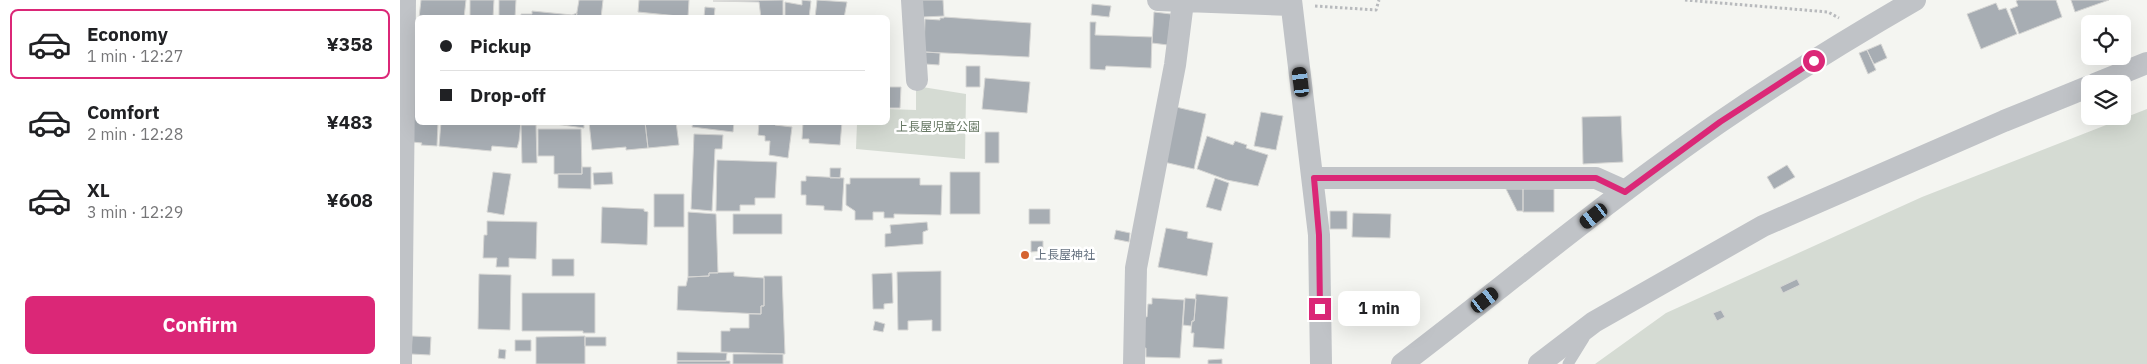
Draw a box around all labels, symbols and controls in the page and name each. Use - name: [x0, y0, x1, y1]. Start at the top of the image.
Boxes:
- map controls: [2081, 15, 2131, 125]
- button: locate: [2081, 15, 2131, 65]
- icon: car: [27, 22, 72, 67]
- text: Economy: [87, 22, 168, 46]
- text: ¥358: [326, 32, 373, 56]
- text: Pickup: [470, 34, 531, 58]
- text: 1 min · 12:27: [87, 46, 183, 66]
- route start: [1803, 50, 1825, 72]
- car: [1291, 66, 1310, 98]
- button: layers: [2081, 75, 2131, 125]
- text: Drop-off: [470, 83, 546, 107]
- icon: car: [27, 100, 72, 145]
- text: Comfort: [87, 100, 160, 124]
- text: ¥483: [326, 110, 373, 134]
- park label: 上長屋児童公園: [896, 119, 980, 134]
- text: 2 min · 12:28: [87, 124, 183, 144]
- icon: car: [27, 178, 72, 223]
- text: XL: [87, 178, 110, 202]
- text: ¥608: [326, 188, 373, 212]
- car: [1577, 201, 1610, 231]
- text: 3 min · 12:29: [87, 202, 183, 222]
- place label: 上長屋神社: [1035, 247, 1095, 262]
- marker: 上長屋神社: [1019, 249, 1031, 261]
- car: [1468, 285, 1501, 315]
- callout: 1 min: [1338, 292, 1420, 326]
- button: Confirm: [25, 296, 375, 354]
- route end: [1309, 298, 1331, 320]
- text: 1 min: [1358, 298, 1400, 318]

